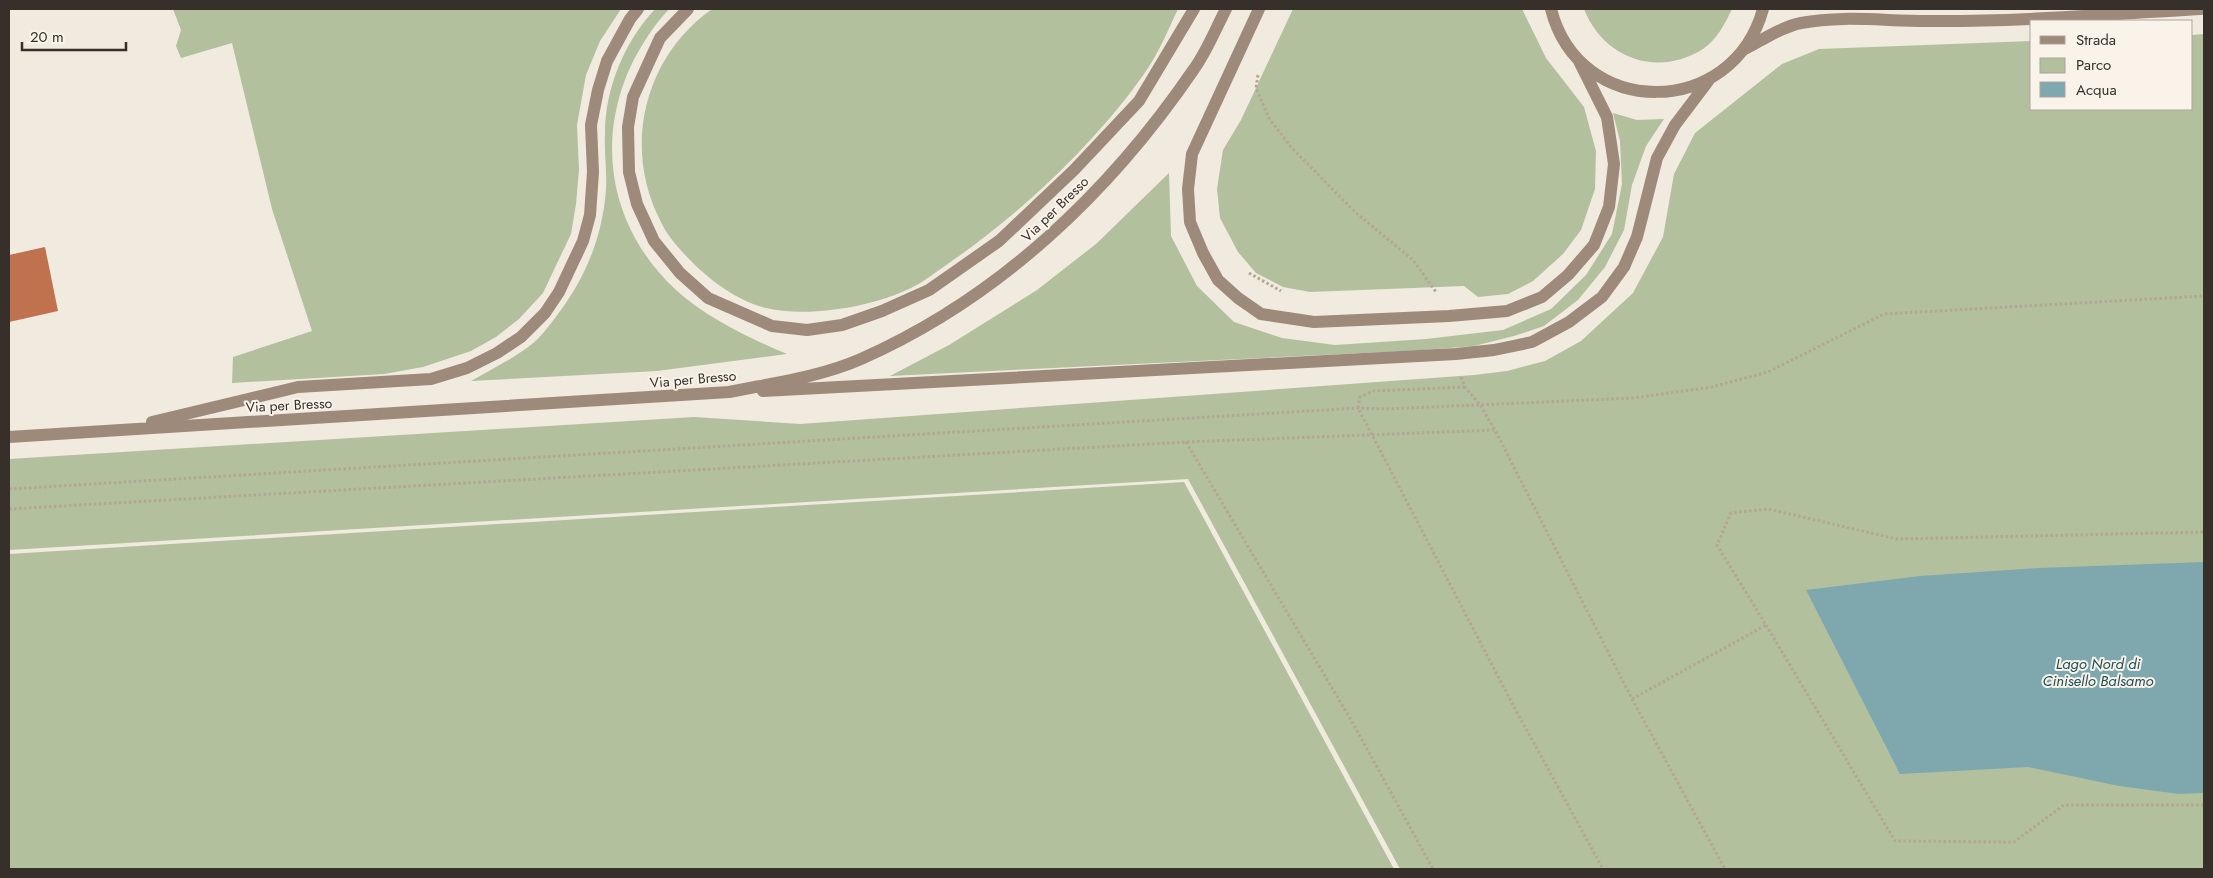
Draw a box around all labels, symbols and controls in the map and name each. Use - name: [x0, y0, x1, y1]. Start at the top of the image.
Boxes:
- scale bar: [22, 20, 126, 52]
- legend: [2030, 20, 2193, 110]
- text: 20 m: [30, 26, 64, 48]
- text: Strada: [2076, 29, 2116, 51]
- text: Parco: [2076, 54, 2111, 76]
- text: Acqua: [2076, 79, 2117, 101]
- street label: Via per Bresso: [1017, 172, 1093, 246]
- street label: Via per Bresso: [649, 365, 737, 393]
- street label: Via per Bresso: [245, 393, 333, 417]
- water label: Lago Nord di Cinisello Balsamo: [2043, 653, 2154, 692]

